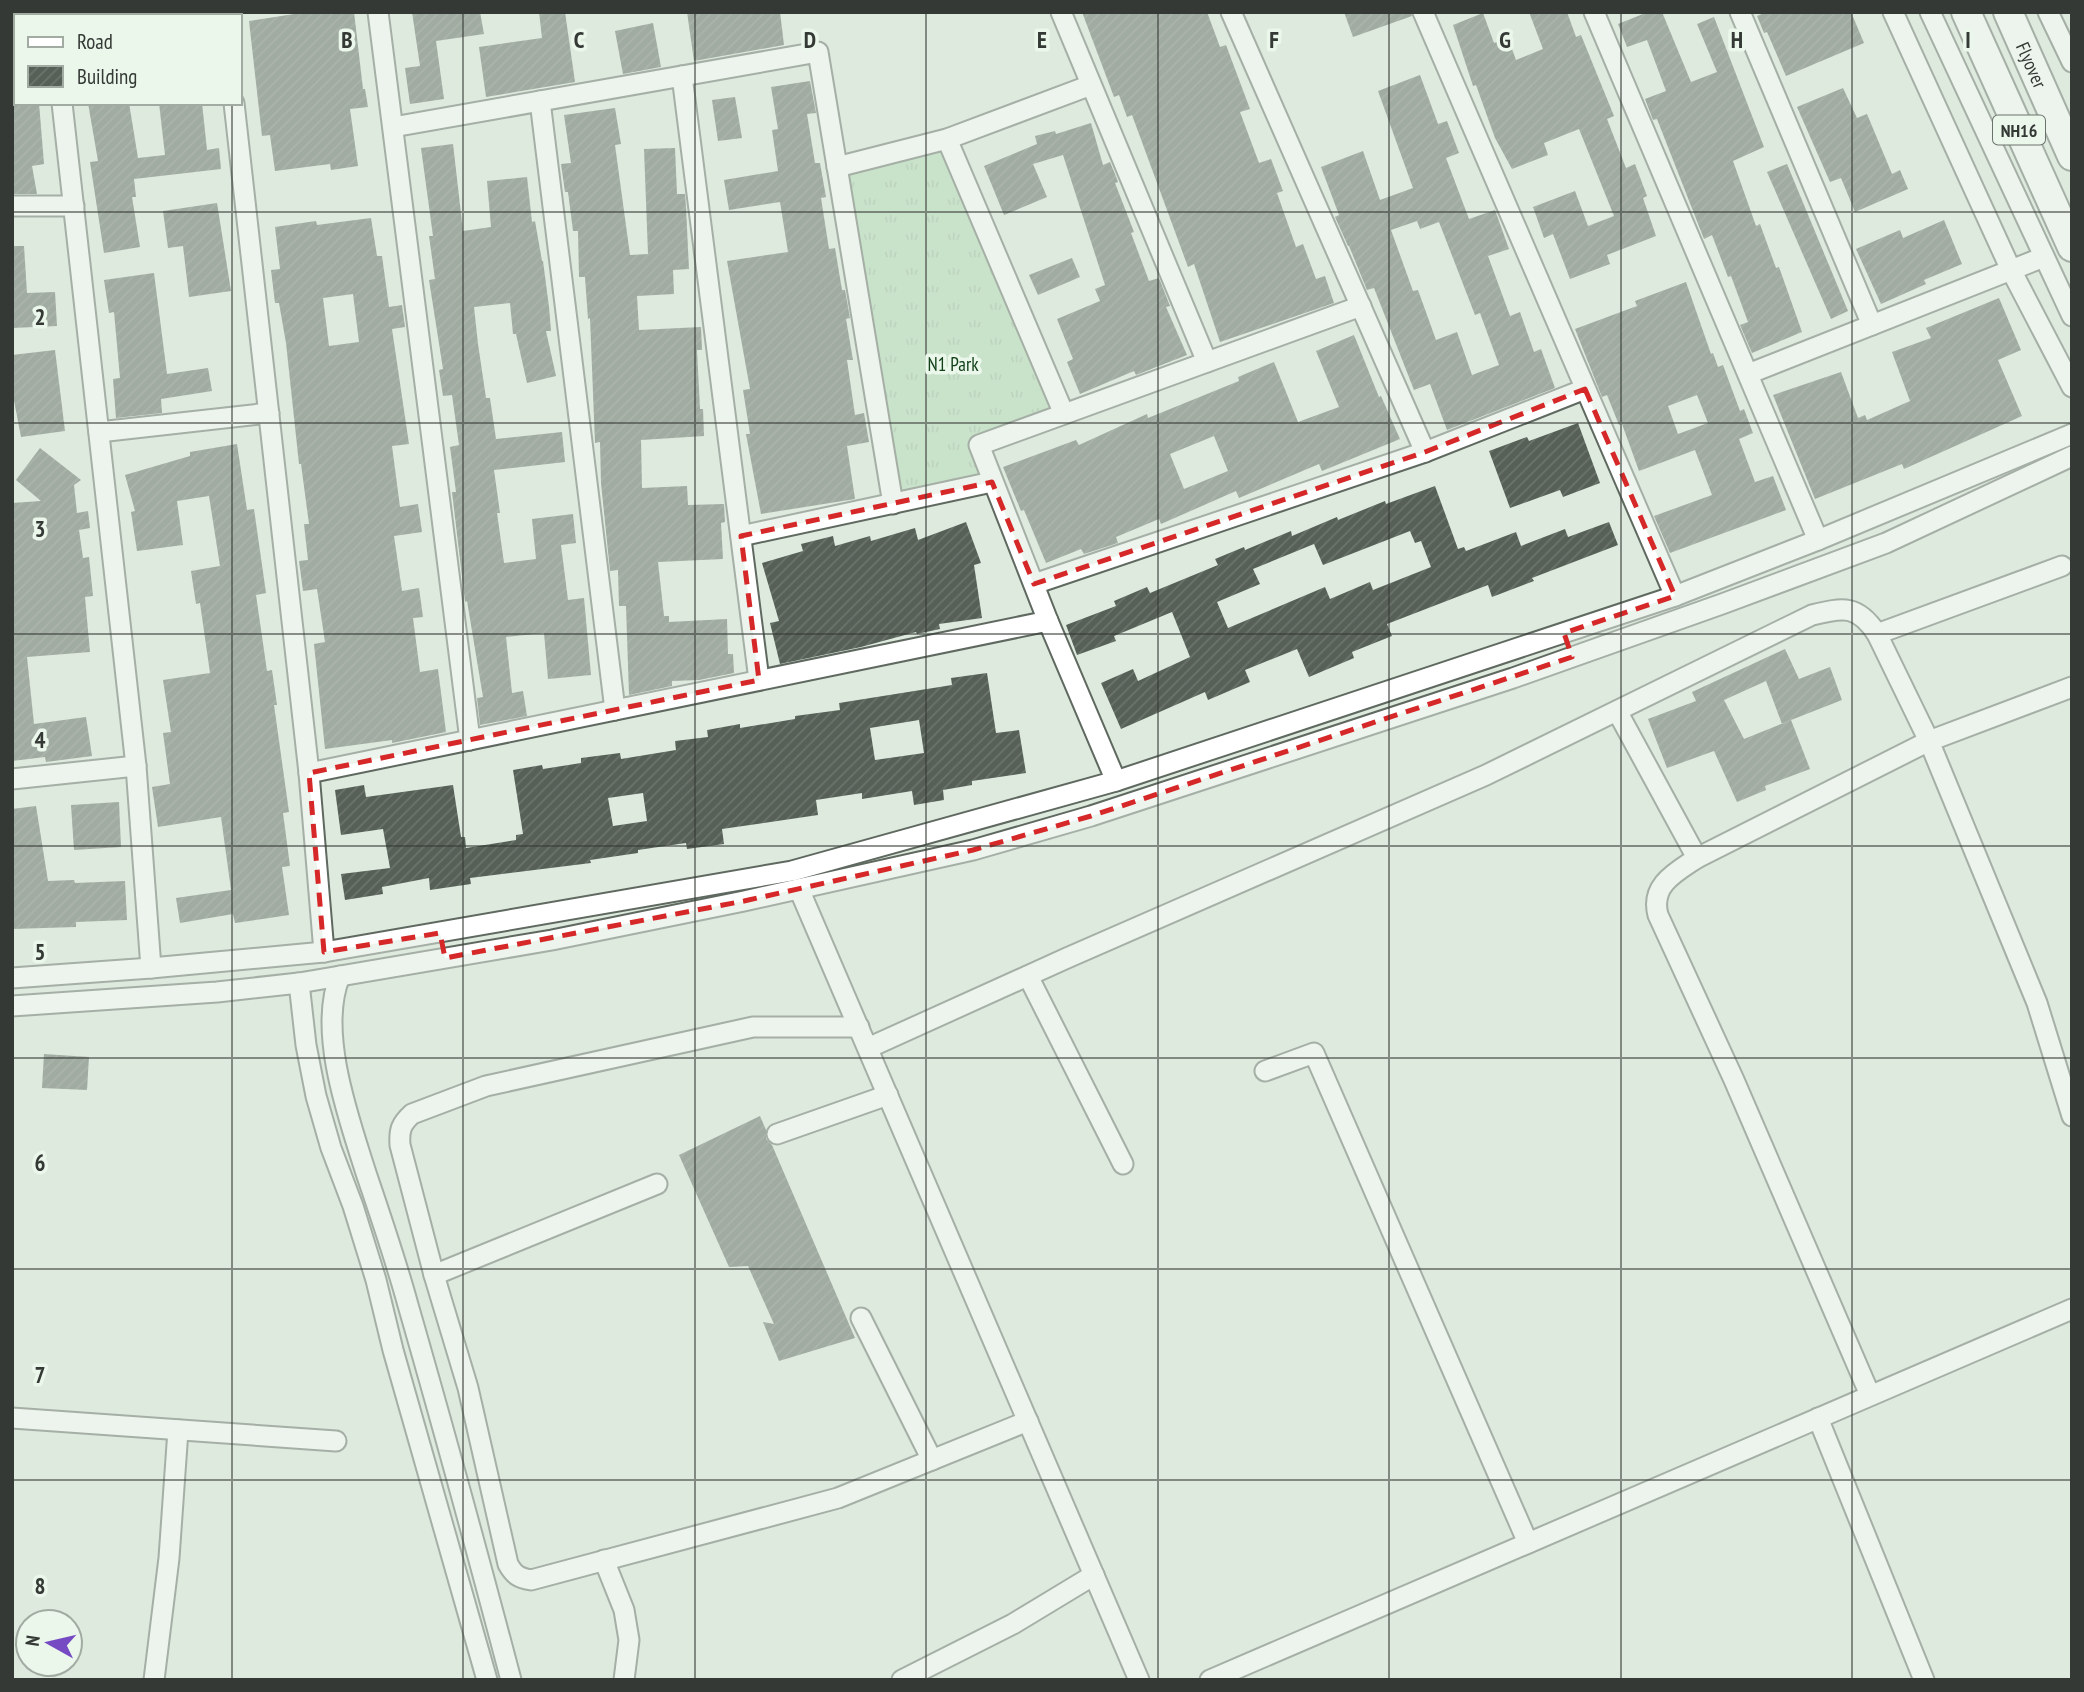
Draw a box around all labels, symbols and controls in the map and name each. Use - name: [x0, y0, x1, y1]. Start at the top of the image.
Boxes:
- legend: [14, 14, 242, 105]
- text: B: [341, 25, 353, 54]
- text: C: [574, 25, 585, 54]
- text: D: [804, 25, 816, 54]
- text: E: [1037, 25, 1047, 54]
- text: F: [1269, 25, 1279, 54]
- text: G: [1499, 25, 1511, 54]
- text: H: [1731, 25, 1743, 54]
- text: I: [1965, 25, 1971, 54]
- text: Road: [77, 28, 113, 55]
- street label: Flyover: [2011, 38, 2053, 92]
- text: Building: [77, 63, 137, 90]
- road number: NH16: [1993, 116, 2045, 145]
- text: 2: [35, 302, 46, 331]
- park label: N1 Park: [927, 352, 979, 376]
- text: 3: [35, 514, 46, 543]
- text: 4: [35, 725, 46, 754]
- text: 5: [35, 937, 46, 966]
- text: 6: [35, 1148, 46, 1177]
- text: 7: [35, 1360, 46, 1389]
- text: 8: [35, 1571, 46, 1600]
- north arrow: [14, 1608, 84, 1678]
- text: N: [20, 1634, 45, 1647]

